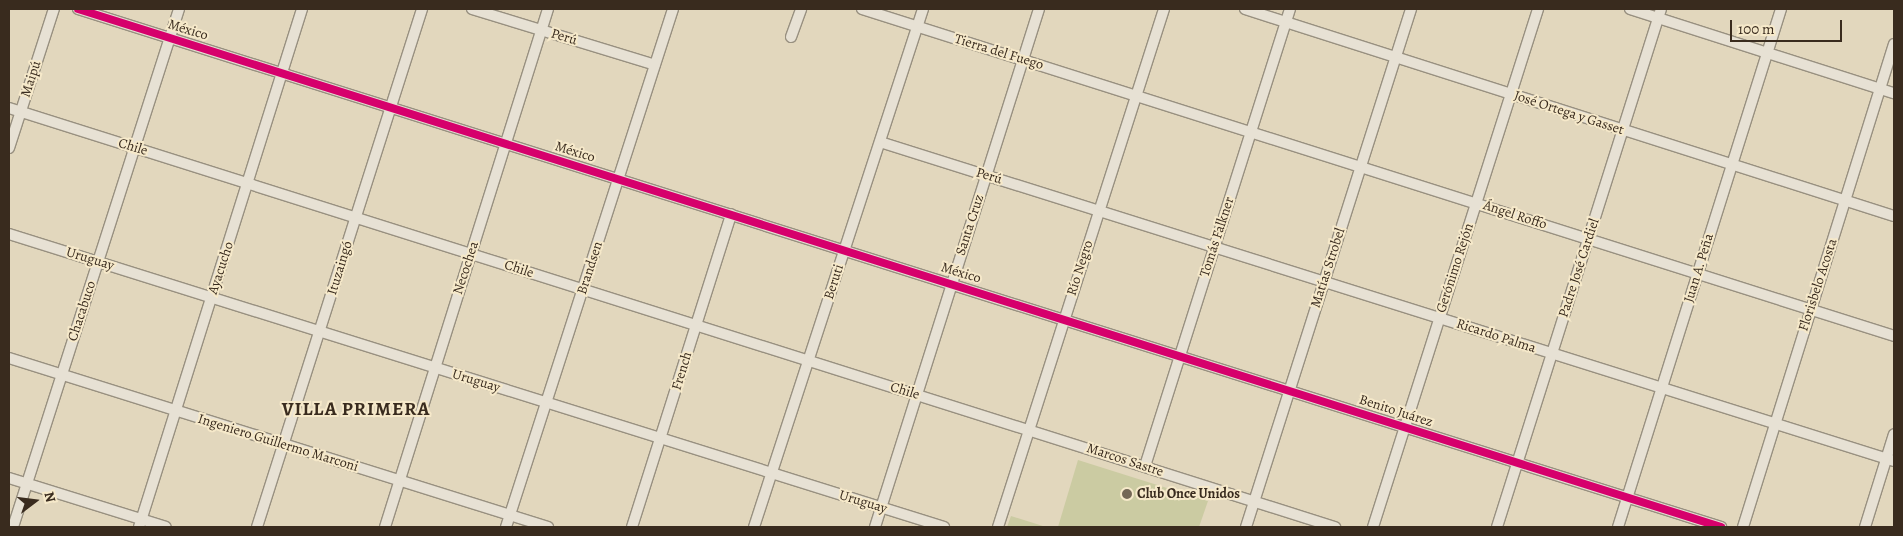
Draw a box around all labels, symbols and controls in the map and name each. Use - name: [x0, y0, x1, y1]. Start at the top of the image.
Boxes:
- scale bar: [1733, 10, 1846, 42]
- street label: México: [166, 16, 210, 44]
- text: 100 m: [1738, 19, 1775, 39]
- street label: Perú: [549, 25, 579, 49]
- street label: Tierra del Fuego: [952, 30, 1046, 74]
- street label: Maipú: [17, 59, 45, 99]
- street label: José Ortega y Gasset: [1512, 87, 1626, 139]
- street label: Chile: [116, 135, 150, 159]
- street label: México: [553, 138, 597, 166]
- street label: Perú: [974, 164, 1004, 188]
- street label: Santa Cruz: [952, 192, 988, 258]
- street label: Tomás Falkner: [1196, 195, 1238, 279]
- street label: Ángel Roffo: [1481, 197, 1549, 233]
- street label: Padre José Cardiel: [1555, 216, 1603, 320]
- street label: Gerónimo Rejón: [1433, 221, 1477, 315]
- street label: Matías Strobel: [1307, 226, 1349, 310]
- street label: Juan A. Peña: [1680, 231, 1718, 305]
- street label: Florisbelo Acosta: [1795, 237, 1841, 333]
- street label: Río Negro: [1063, 238, 1097, 298]
- street label: Ituzaingó: [324, 239, 356, 297]
- street label: Necochea: [450, 239, 482, 297]
- street label: Brandsen: [574, 239, 606, 297]
- street label: Ayacucho: [205, 240, 237, 296]
- street label: Uruguay: [64, 244, 116, 274]
- street label: Chile: [502, 256, 536, 282]
- street label: México: [939, 259, 983, 287]
- street label: Beruti: [820, 262, 848, 302]
- street label: Chacabuco: [64, 279, 100, 343]
- street label: Ricardo Palma: [1454, 315, 1538, 357]
- street label: French: [668, 350, 696, 392]
- street label: Uruguay: [450, 366, 502, 396]
- street label: Chile: [888, 379, 922, 403]
- street label: Benito Juárez: [1357, 391, 1435, 431]
- district label: VILLA PRIMERA: [280, 399, 432, 421]
- street label: Ingeniero Guillermo Marconi: [196, 411, 360, 475]
- street label: Marcos Sastre: [1084, 440, 1166, 480]
- north arrow: [10, 476, 60, 526]
- place label: Club Once Unidos: [1137, 486, 1240, 502]
- street label: Uruguay: [837, 487, 889, 517]
- marker: Club Once Unidos: [1121, 488, 1133, 500]
- text: N: [39, 490, 60, 504]

